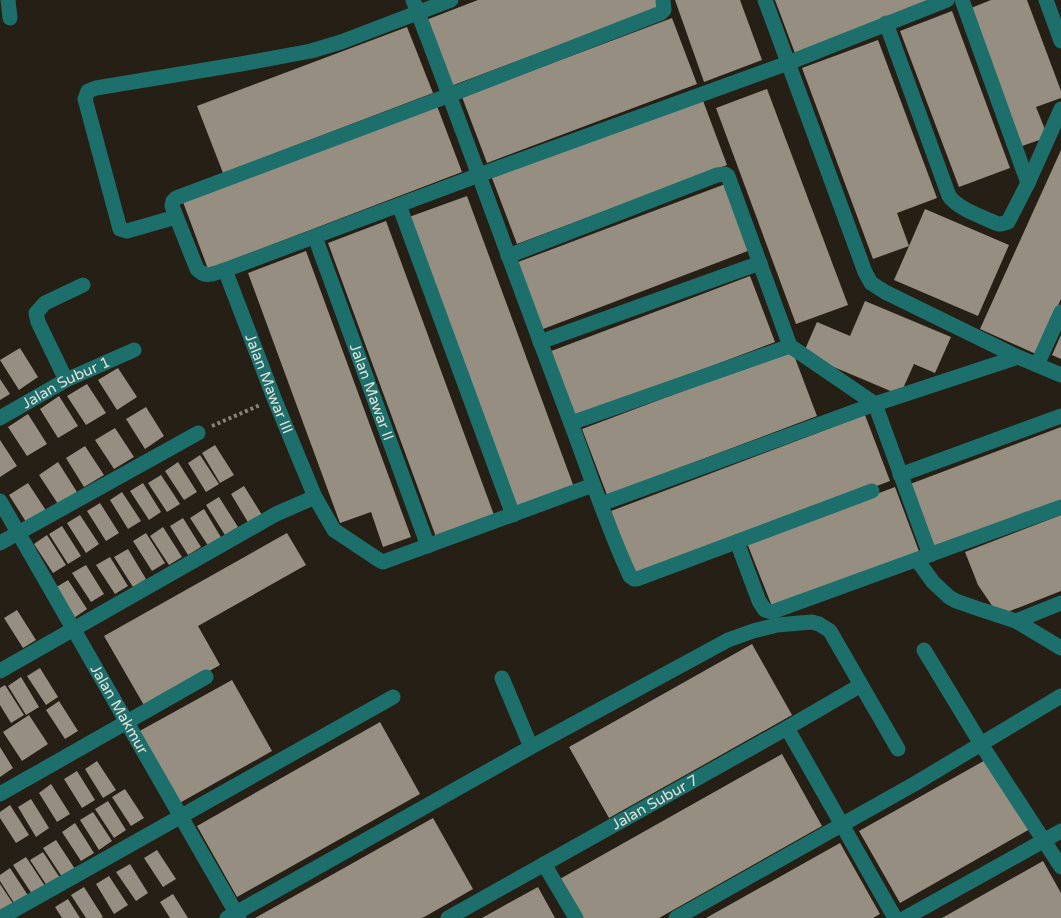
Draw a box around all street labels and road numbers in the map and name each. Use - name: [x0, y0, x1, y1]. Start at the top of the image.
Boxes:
- street label: Jalan Mawar III: [241, 331, 297, 437]
- street label: Jalan Mawar II: [346, 341, 398, 443]
- street label: Jalan Subur 1: [19, 353, 113, 412]
- street label: Jalan Makmur: [87, 661, 152, 757]
- street label: Jalan Subur 7: [608, 771, 701, 834]

